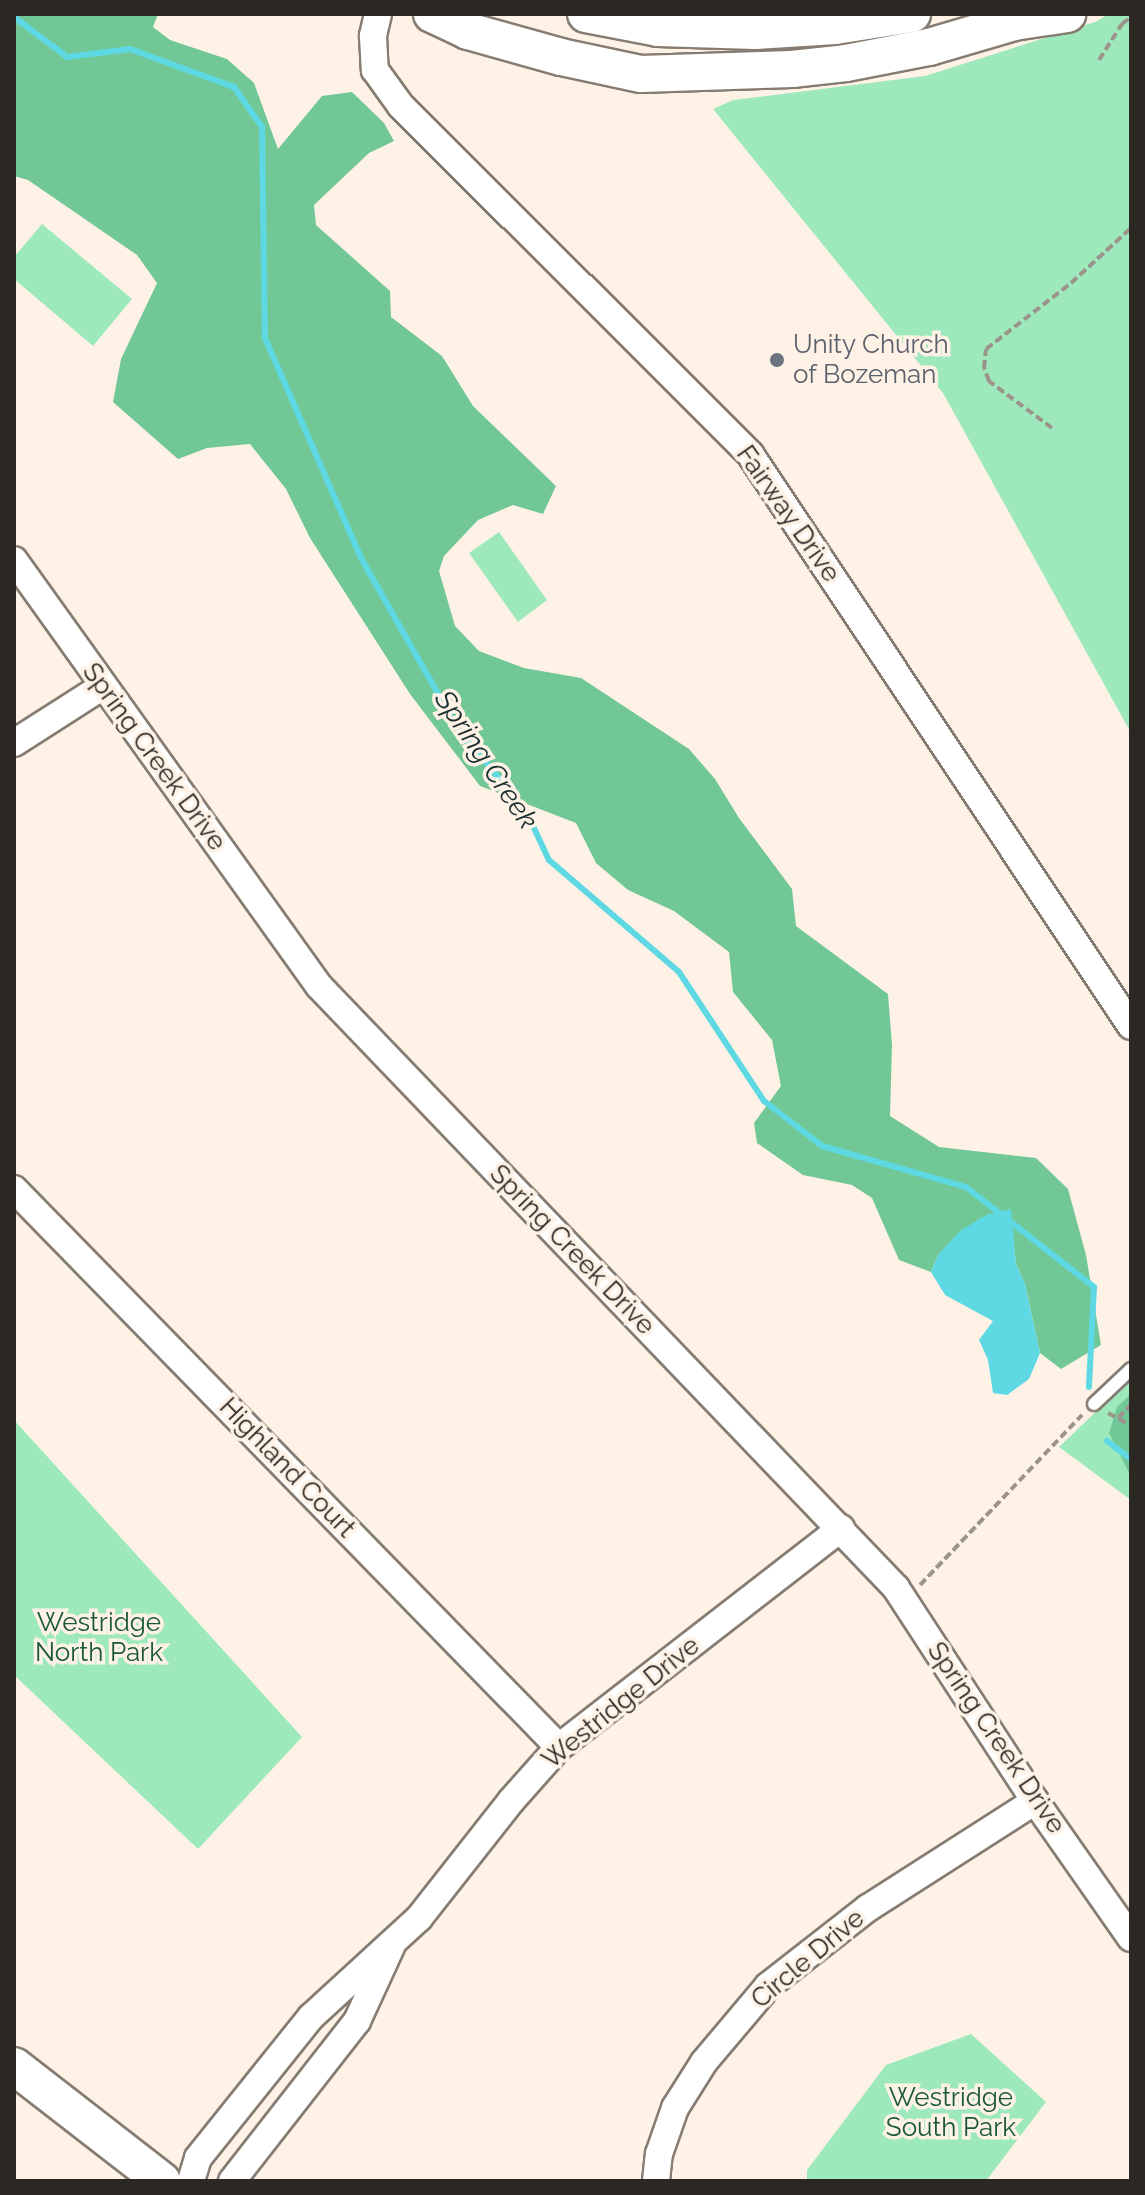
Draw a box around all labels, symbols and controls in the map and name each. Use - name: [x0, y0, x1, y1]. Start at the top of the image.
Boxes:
- place label: Unity Church of Bozeman: [793, 329, 949, 390]
- marker: Unity Church of Bozeman: [768, 351, 786, 369]
- street label: Fairway Drive: [729, 440, 847, 588]
- street label: Spring Creek Drive: [76, 657, 232, 857]
- water label: Spring Creek: [427, 684, 545, 836]
- street label: Spring Creek Drive: [483, 1159, 661, 1341]
- street label: Highland Court: [213, 1392, 361, 1544]
- park label: Westridge North Park: [35, 1607, 163, 1668]
- street label: Westridge Drive: [536, 1630, 706, 1776]
- street label: Spring Creek Drive: [920, 1636, 1072, 1840]
- street label: Circle Drive: [745, 1903, 871, 2015]
- park label: Westridge South Park: [886, 2082, 1016, 2144]

